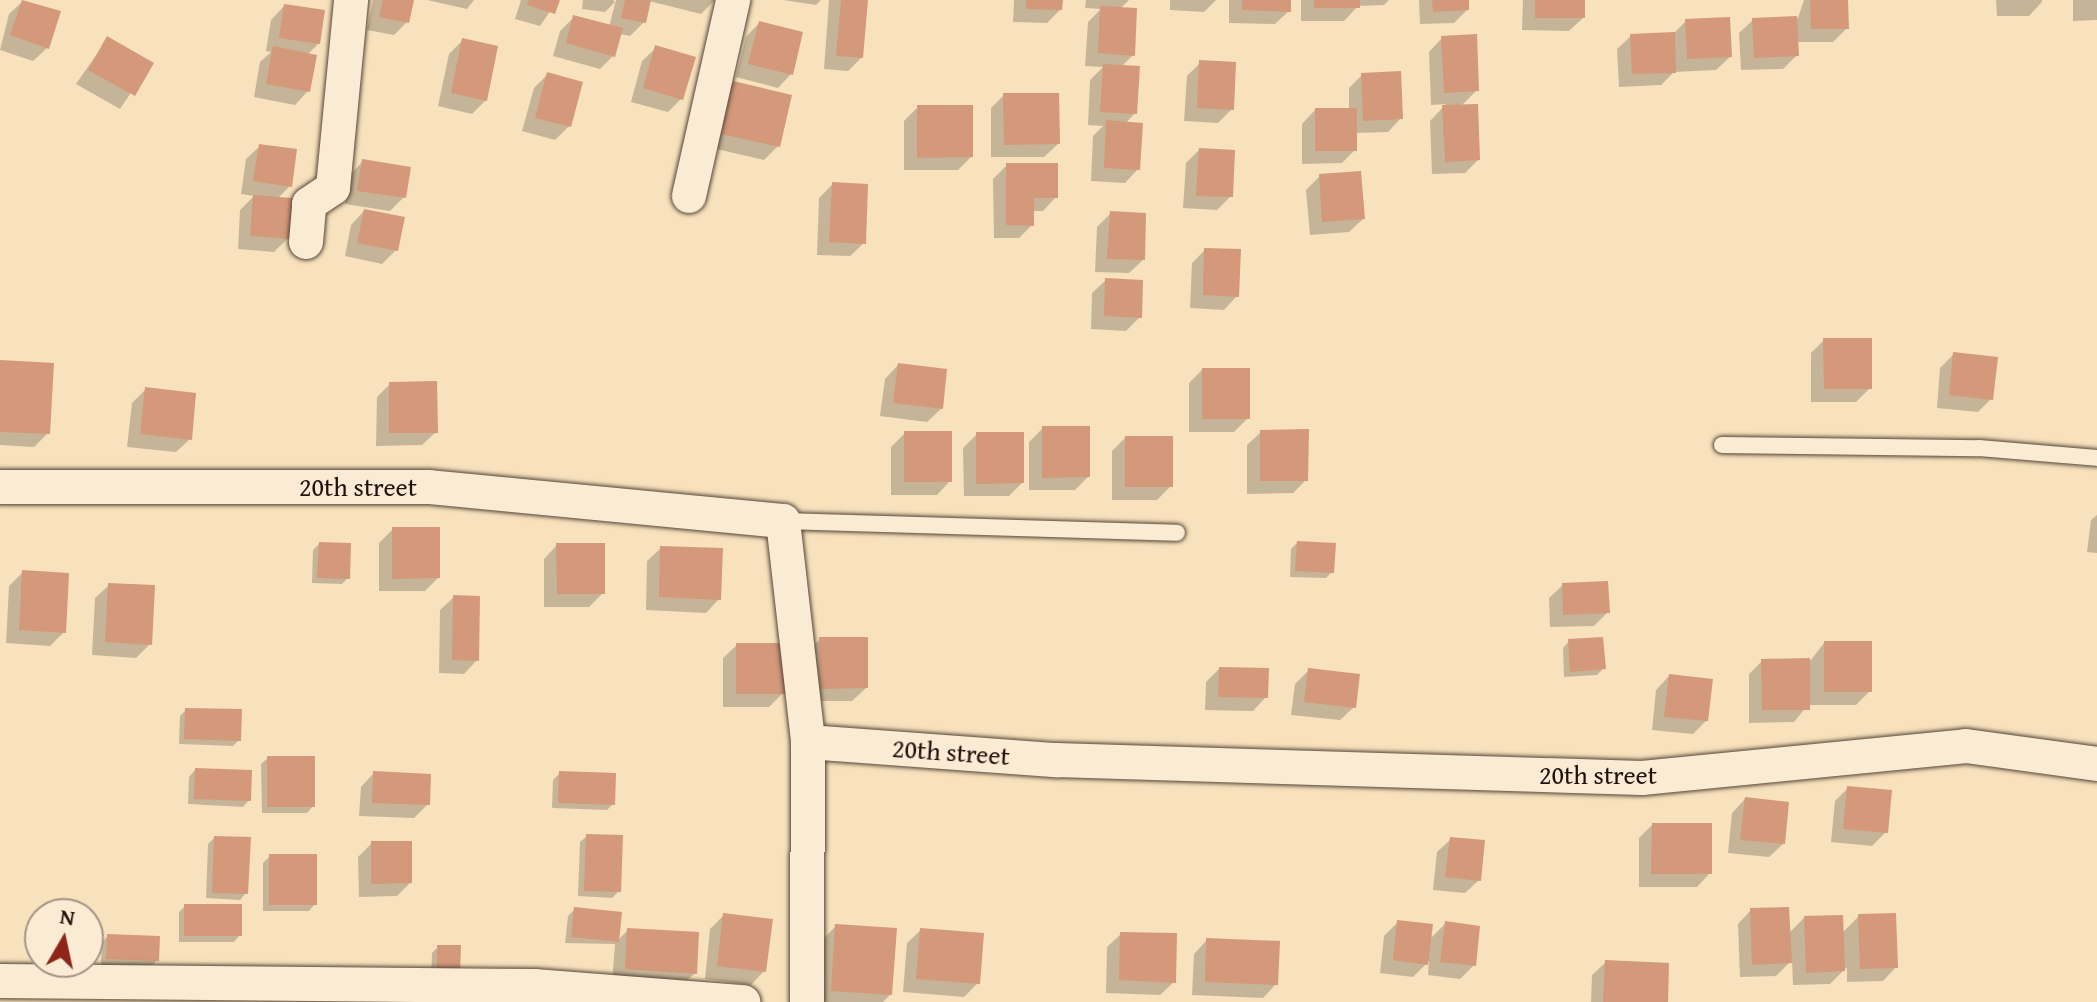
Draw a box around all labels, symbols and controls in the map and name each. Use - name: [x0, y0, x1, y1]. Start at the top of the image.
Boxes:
- street label: 20th street: [299, 471, 417, 503]
- street label: 20th street: [891, 732, 1011, 772]
- street label: 20th street: [1539, 759, 1657, 791]
- north arrow: [24, 898, 104, 978]
- text: N: [58, 899, 77, 933]

